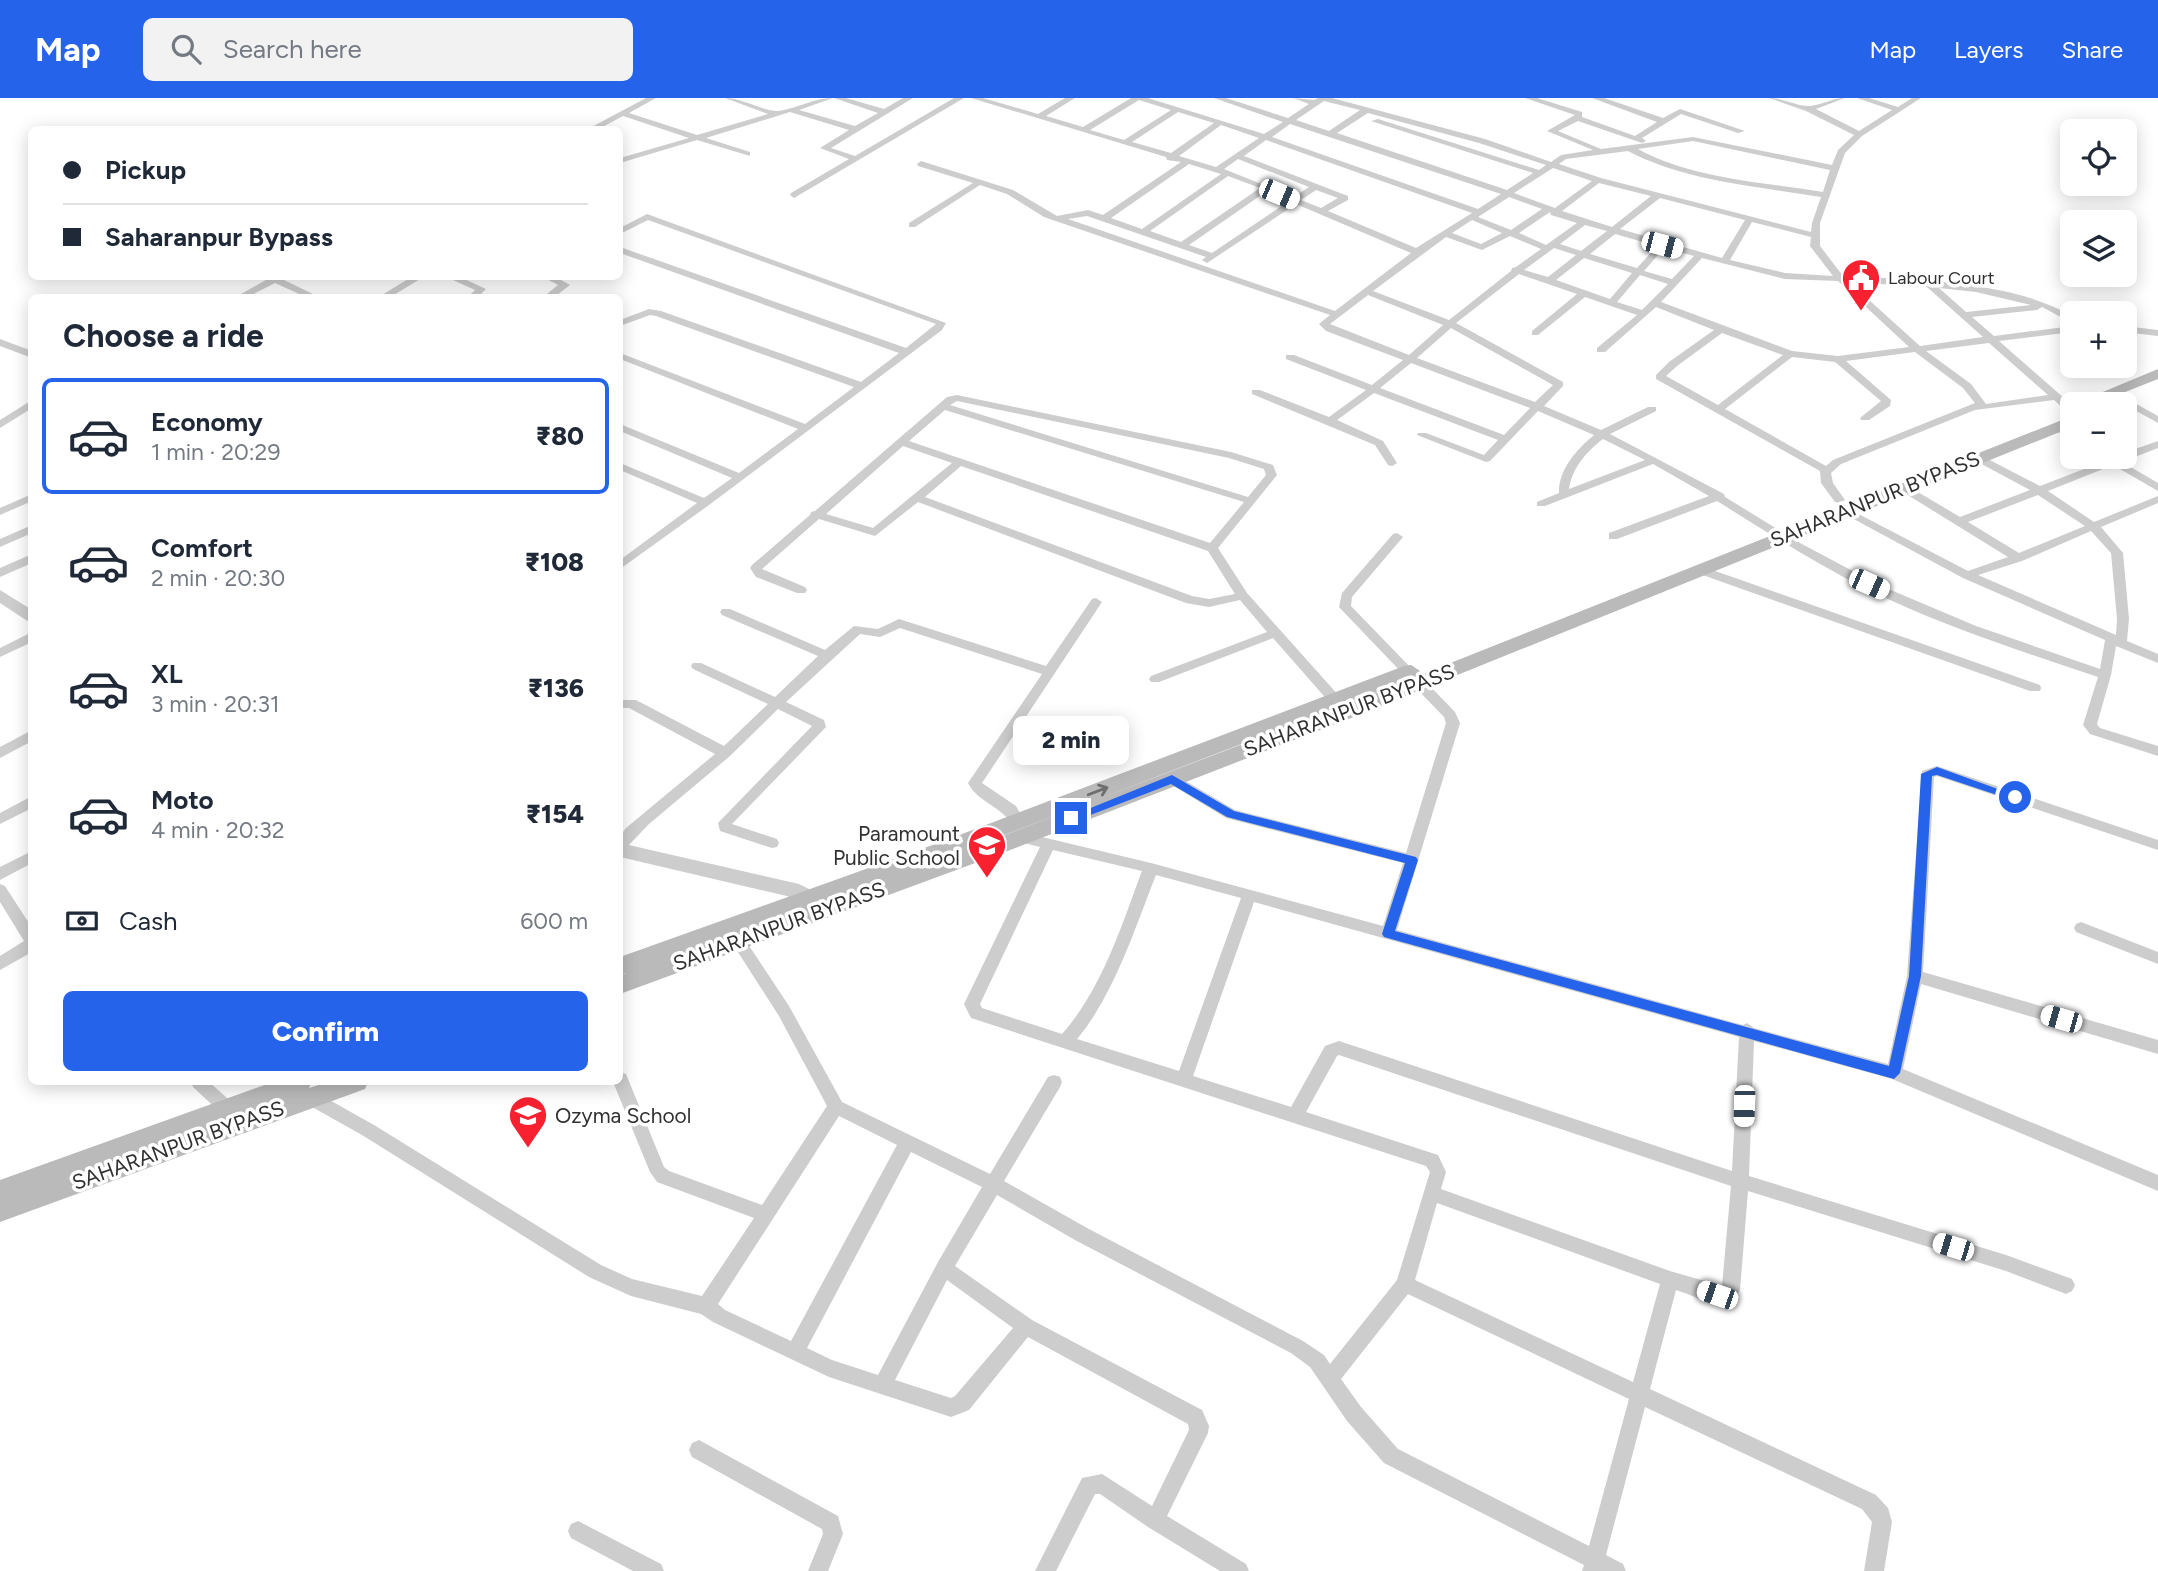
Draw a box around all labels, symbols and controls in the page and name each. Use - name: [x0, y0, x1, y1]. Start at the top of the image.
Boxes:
- search box: [143, 18, 633, 81]
- text: Map: [35, 30, 101, 69]
- icon: search: [167, 30, 205, 68]
- text: Search here: [223, 33, 362, 65]
- text: Map: [1869, 35, 1916, 64]
- text: Layers: [1954, 35, 2023, 64]
- text: Share: [2061, 35, 2123, 64]
- map controls: [2060, 119, 2137, 469]
- button: locate: [2060, 119, 2137, 196]
- text: Pickup: [105, 154, 186, 186]
- car: [1256, 176, 1303, 212]
- button: layers: [2060, 210, 2137, 287]
- text: Saharanpur Bypass: [105, 221, 333, 253]
- car: [1639, 229, 1686, 261]
- public building icon: Labour Court: [1840, 257, 1882, 312]
- place label: Labour Court: [1888, 267, 1995, 289]
- button: +: [2060, 301, 2137, 378]
- text: Choose a ride: [63, 317, 264, 355]
- button: −: [2060, 392, 2137, 469]
- icon: car: [67, 405, 130, 468]
- text: Economy: [151, 406, 263, 438]
- text: ₹80: [536, 420, 584, 452]
- text: 1 min · 20:29: [151, 438, 280, 466]
- street label: SAHARANPUR BYPASS: [1767, 445, 1983, 553]
- icon: car: [67, 531, 130, 594]
- text: Comfort: [151, 532, 253, 564]
- text: ₹108: [525, 546, 584, 578]
- text: 2 min · 20:30: [151, 564, 285, 592]
- car: [1846, 566, 1893, 602]
- icon: car: [67, 657, 130, 720]
- text: XL: [151, 658, 183, 690]
- street label: SAHARANPUR BYPASS: [1240, 658, 1458, 762]
- text: ₹136: [528, 672, 584, 704]
- text: 3 min · 20:31: [151, 690, 280, 718]
- callout: 2 min: [1013, 716, 1129, 766]
- text: 2 min: [1042, 726, 1100, 754]
- route start: [1999, 781, 2031, 813]
- icon: car: [67, 783, 130, 846]
- text: Moto: [151, 784, 214, 816]
- one-way arrow: [1086, 784, 1108, 797]
- text: ₹154: [526, 798, 584, 830]
- route end: [1055, 802, 1087, 834]
- text: 4 min · 20:32: [151, 816, 285, 844]
- place label: Paramount Public School: [833, 821, 960, 870]
- school or university icon: Paramount Public School: [966, 824, 1008, 879]
- street label: SAHARANPUR BYPASS: [670, 876, 888, 976]
- icon: cash: [63, 902, 101, 940]
- text: Cash: [119, 905, 178, 937]
- text: 600 m: [520, 907, 588, 935]
- button: Confirm: [63, 991, 588, 1071]
- car: [2038, 1003, 2085, 1035]
- car: [1733, 1085, 1756, 1127]
- school or university icon: Ozyma School: [507, 1094, 549, 1149]
- street label: SAHARANPUR BYPASS: [69, 1095, 287, 1195]
- place label: Ozyma School: [555, 1103, 691, 1128]
- car: [1930, 1231, 1977, 1263]
- car: [1694, 1278, 1741, 1312]

